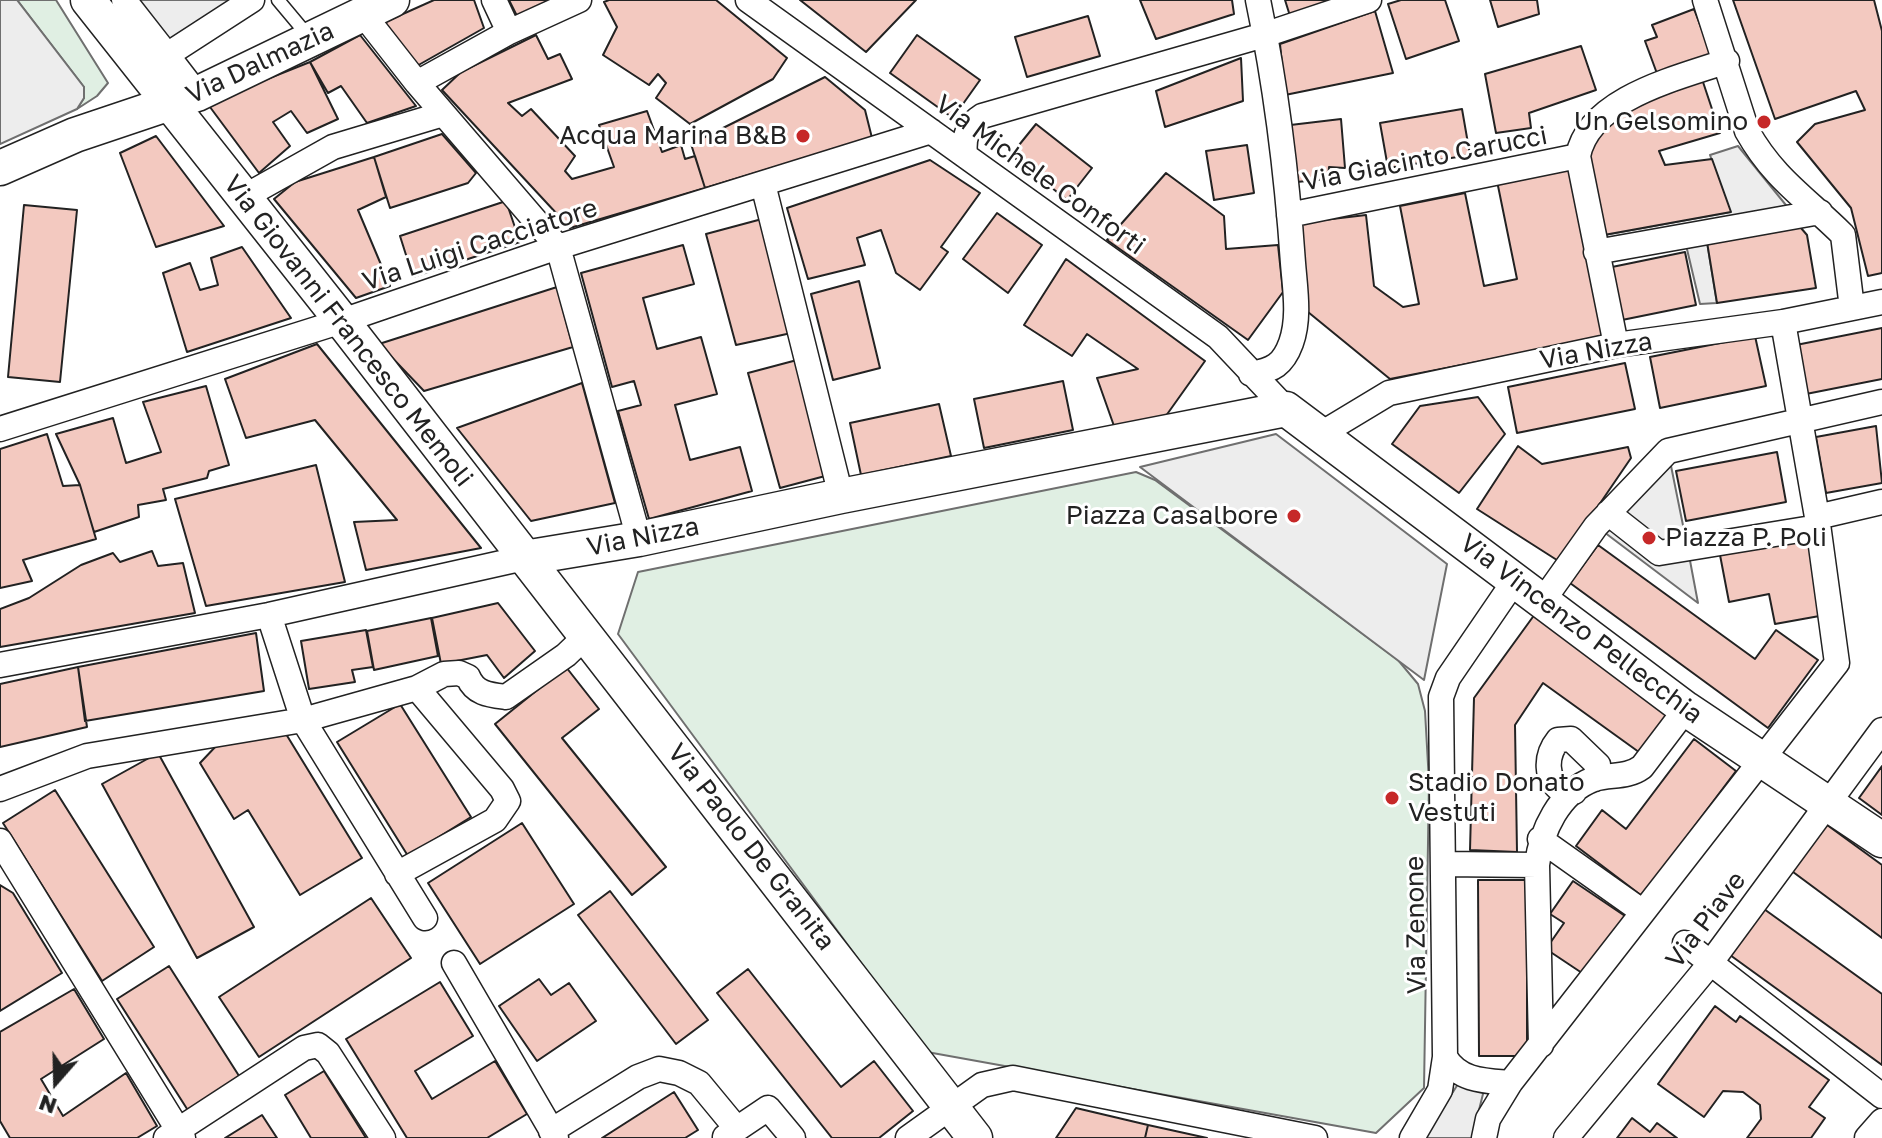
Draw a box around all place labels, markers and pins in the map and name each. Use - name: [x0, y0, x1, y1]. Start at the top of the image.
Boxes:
- place label: Un Gelsomino: [1574, 106, 1748, 138]
- marker: Un Gelsomino: [1755, 113, 1773, 131]
- place label: Acqua Marina B&B: [559, 120, 787, 152]
- marker: Acqua Marina B&B: [794, 127, 812, 145]
- place label: Piazza Casalbore: [1066, 500, 1278, 532]
- marker: Piazza Casalbore: [1285, 507, 1303, 525]
- place label: Piazza P. Poli: [1665, 522, 1827, 554]
- marker: Piazza P. Poli: [1640, 529, 1658, 547]
- place label: Stadio Donato Vestuti: [1408, 767, 1584, 828]
- marker: Stadio Donato Vestuti: [1383, 789, 1401, 807]

